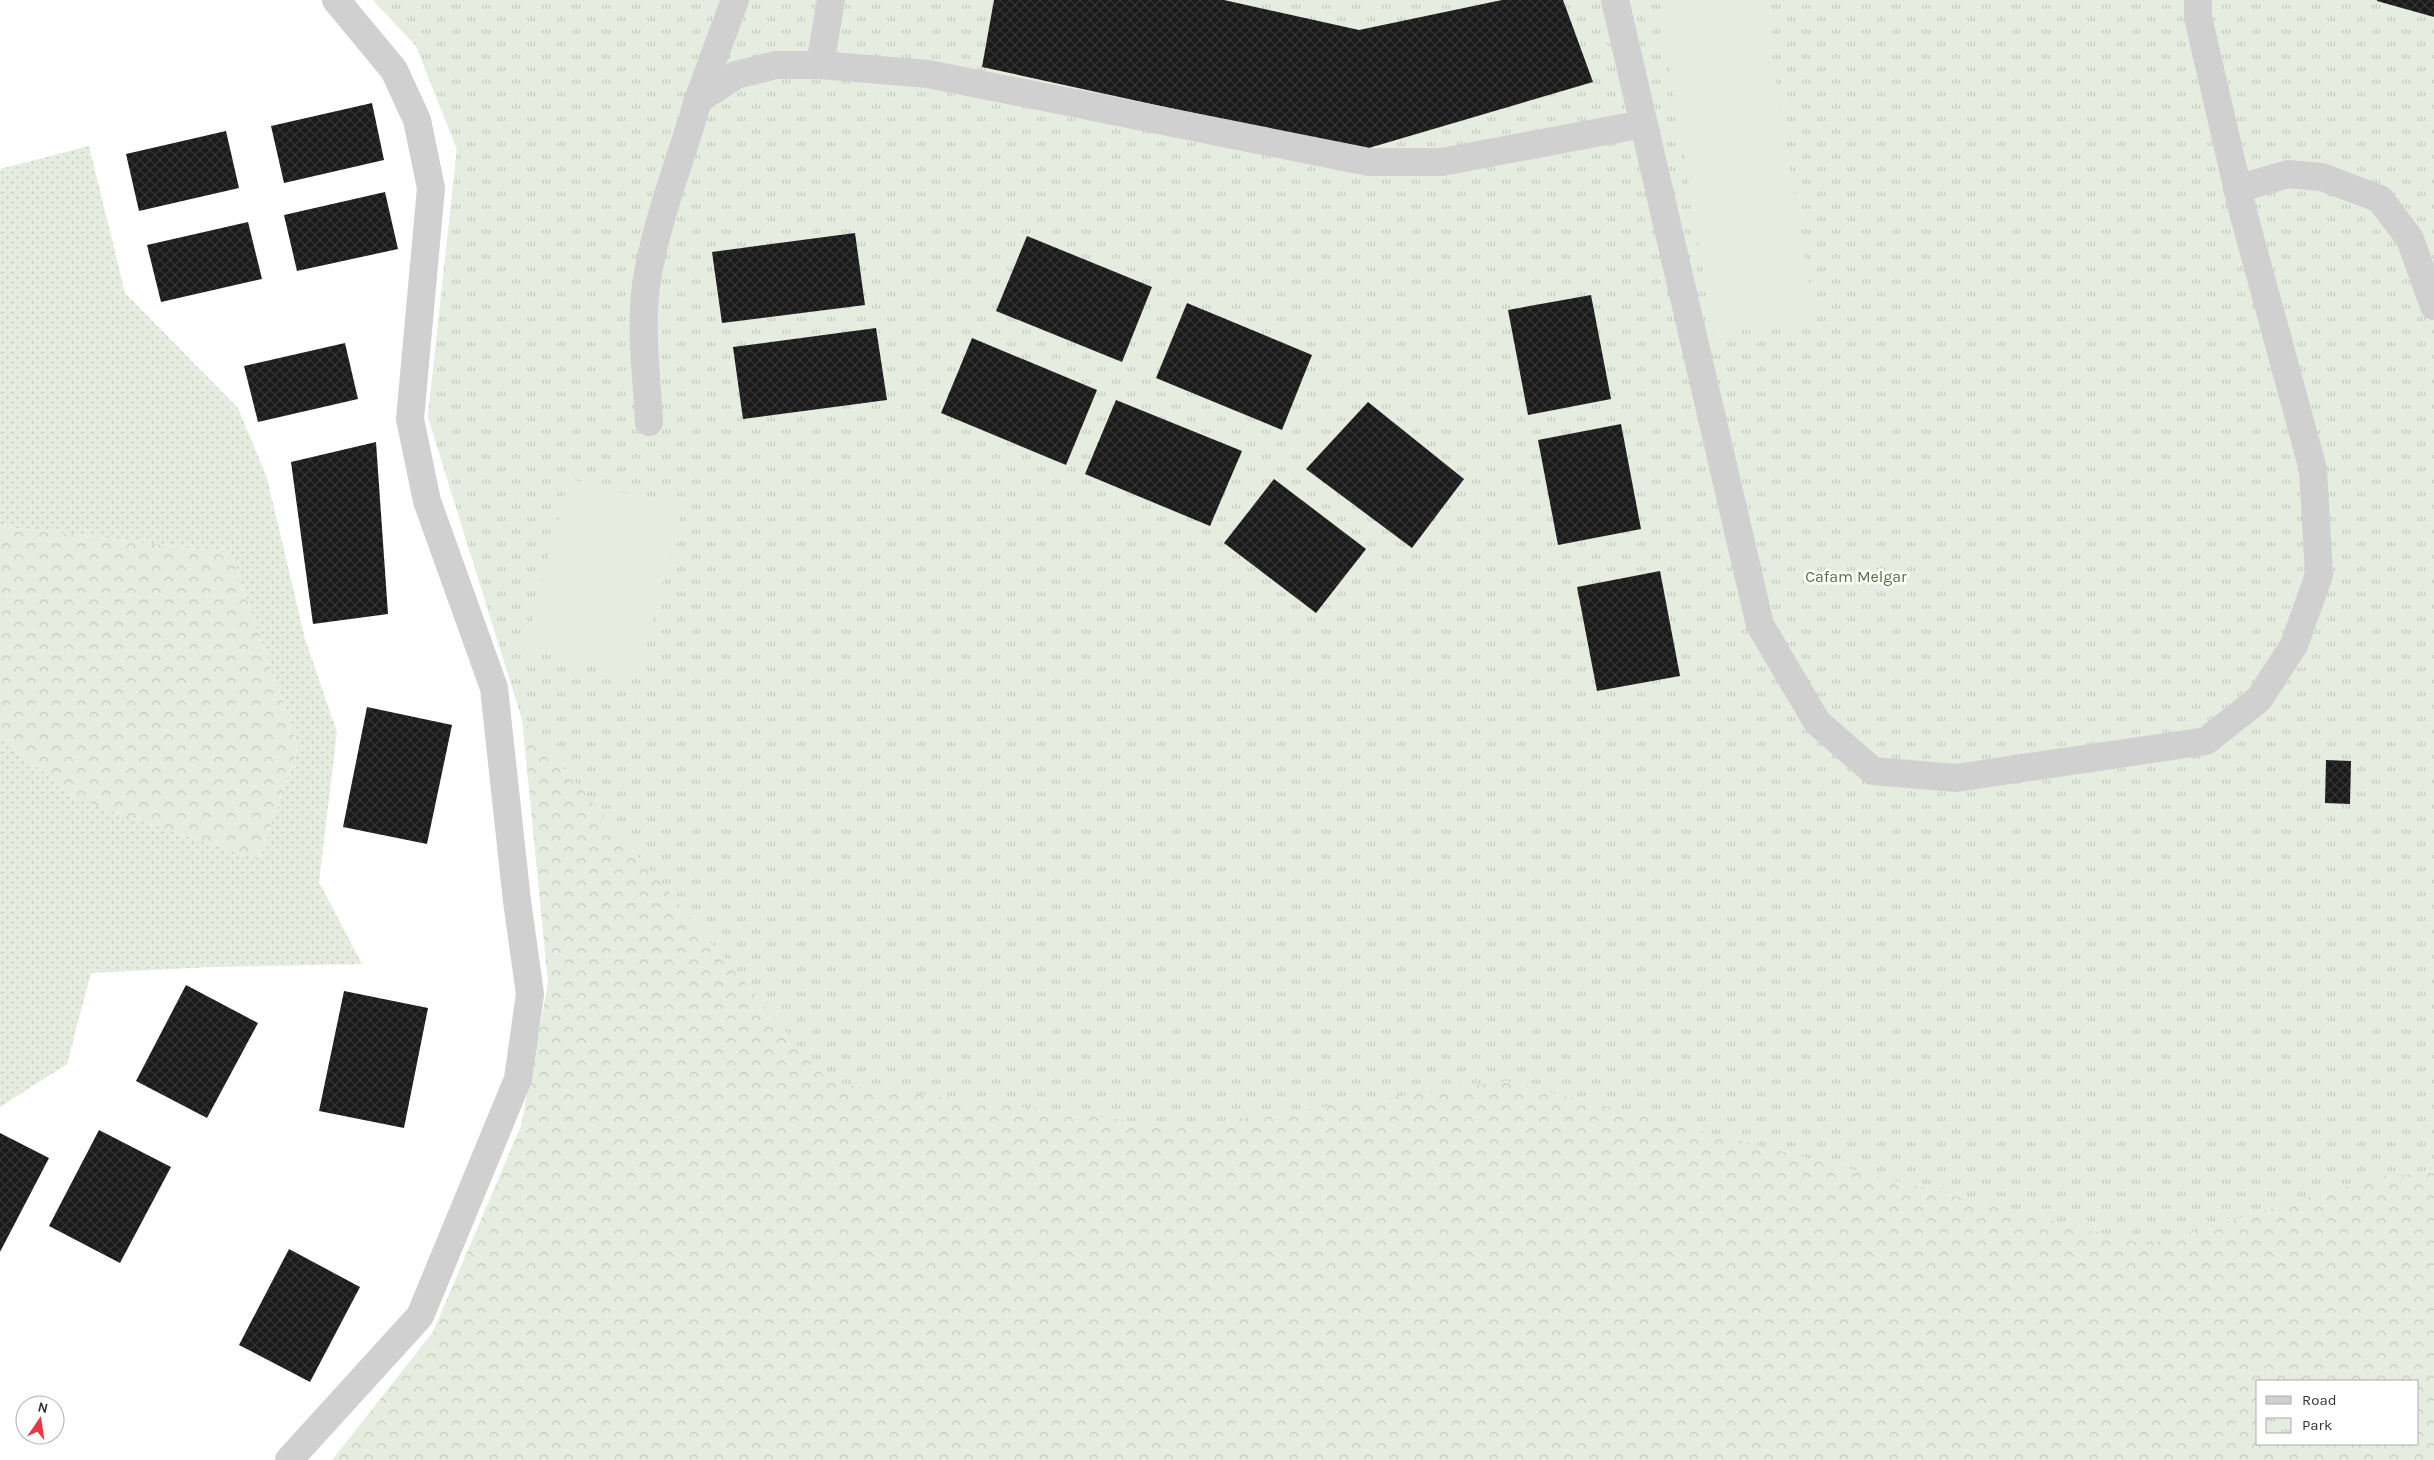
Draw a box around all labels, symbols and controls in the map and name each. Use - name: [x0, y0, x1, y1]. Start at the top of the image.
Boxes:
- park label: Cafam Melgar: [1805, 567, 1907, 586]
- legend: [2256, 1380, 2419, 1445]
- text: Road: [2302, 1391, 2337, 1409]
- north arrow: [15, 1395, 65, 1445]
- text: N: [36, 1398, 50, 1417]
- text: Park: [2302, 1416, 2332, 1434]

